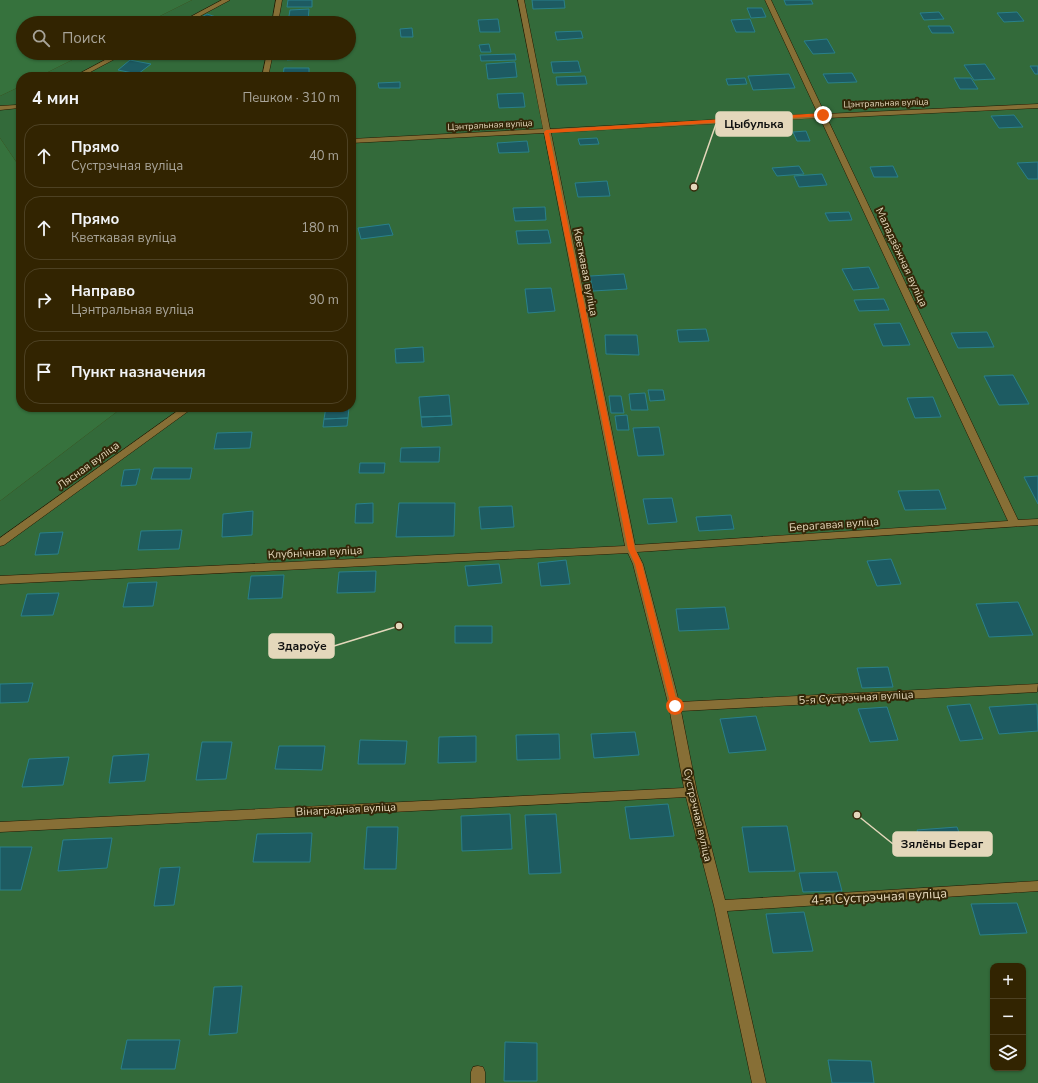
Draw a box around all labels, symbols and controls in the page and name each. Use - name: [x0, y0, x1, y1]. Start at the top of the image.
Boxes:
- search box: [16, 16, 356, 60]
- icon: search: [30, 27, 52, 49]
- text: Поиск: [62, 28, 106, 48]
- text: 4 мин: [32, 87, 79, 110]
- text: Пешком · 310 m: [242, 89, 340, 107]
- street label: Цэнтральная вуліца: [843, 96, 929, 110]
- route end: [814, 106, 832, 124]
- callout: Цыбулька: [716, 112, 792, 136]
- text: Цыбулька: [724, 116, 784, 132]
- street label: Цэнтральная вуліца: [447, 117, 533, 133]
- text: Прямо: [71, 137, 119, 157]
- icon: ahead: [33, 145, 55, 167]
- text: 40 m: [309, 147, 339, 165]
- text: Сустрэчная вуліца: [71, 157, 183, 175]
- street label: Маладзёжная вуліца: [872, 205, 931, 309]
- text: Прямо: [71, 209, 119, 229]
- icon: ahead: [33, 217, 55, 239]
- text: 180 m: [301, 219, 339, 237]
- street label: Кветкавая вуліца: [570, 227, 601, 317]
- text: Кветкавая вуліца: [71, 229, 177, 247]
- text: Направо: [71, 281, 135, 301]
- icon: right: [33, 289, 55, 311]
- text: 90 m: [309, 291, 339, 309]
- text: Цэнтральная вуліца: [71, 301, 194, 319]
- icon: arrive: [33, 361, 55, 383]
- text: Пункт назначения: [71, 362, 206, 382]
- street label: Лясная вуліца: [54, 438, 122, 493]
- street label: Берагавая вуліца: [789, 514, 880, 535]
- street label: Клубнічная вуліца: [267, 543, 363, 562]
- callout: Здароўе: [269, 634, 334, 658]
- text: Здароўе: [277, 638, 327, 654]
- street label: 5-я Сустрэчная вуліца: [798, 687, 914, 708]
- route start: [666, 697, 684, 715]
- street label: Сустрэчная вуліца: [680, 767, 716, 863]
- street label: Вінаградная вуліца: [296, 799, 397, 820]
- callout: Зялёны Бераг: [893, 832, 992, 856]
- text: Зялёны Бераг: [901, 836, 984, 852]
- street label: 4-я Сустрэчная вуліца: [811, 884, 947, 910]
- map controls: [990, 963, 1026, 1071]
- button: +: [990, 963, 1026, 999]
- button: −: [990, 999, 1026, 1035]
- button: layers: [990, 1035, 1026, 1071]

